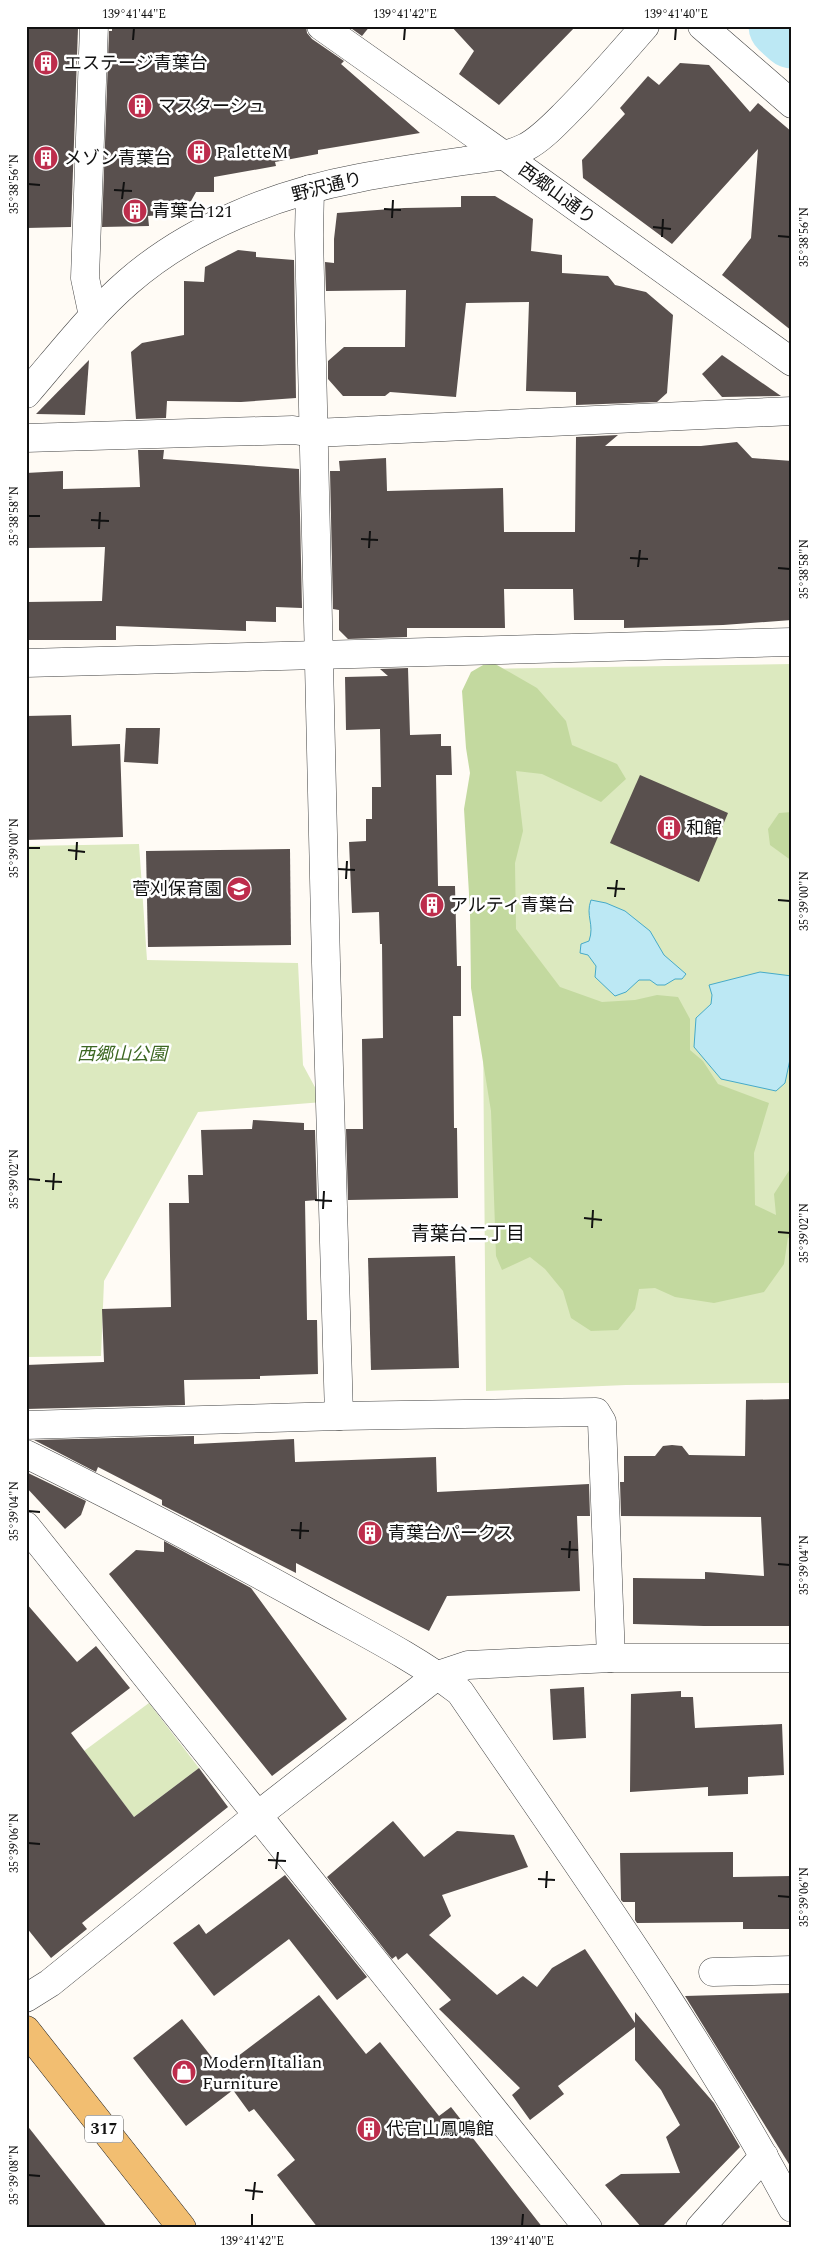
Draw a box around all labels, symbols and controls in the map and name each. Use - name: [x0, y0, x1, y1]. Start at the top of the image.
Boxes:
- text: 139°41'44"E: [102, 5, 166, 24]
- text: 139°41'42"E: [373, 5, 437, 24]
- text: 139°41'40"E: [644, 5, 708, 24]
- building icon: エステージ青葉台: [33, 50, 59, 76]
- place label: エステージ青葉台: [64, 50, 208, 77]
- building icon: マスターシュ: [127, 93, 153, 119]
- place label: マスターシュ: [158, 93, 266, 120]
- building icon: PaletteM: [186, 139, 212, 165]
- place label: PaletteM: [216, 139, 289, 166]
- building icon: メゾン青葉台: [33, 145, 59, 171]
- place label: メゾン青葉台: [64, 145, 172, 172]
- text: 35°38'56"N: [5, 154, 24, 214]
- street label: 西郷山通り: [513, 157, 601, 231]
- street label: 野沢通り: [289, 165, 365, 209]
- building icon: 青葉台121: [122, 198, 148, 224]
- place label: 青葉台121: [152, 198, 233, 225]
- text: 35°38'56"N: [795, 207, 814, 267]
- text: 35°38'58"N: [5, 486, 24, 546]
- text: 35°38'58"N: [795, 539, 814, 599]
- building icon: 和館: [656, 815, 682, 841]
- place label: 和館: [686, 815, 722, 842]
- text: 35°39'00"N: [5, 818, 24, 878]
- text: 35°39'00"N: [795, 871, 814, 931]
- place label: 菅刈保育園: [132, 876, 222, 903]
- school or university icon: 菅刈保育園: [226, 876, 252, 902]
- building icon: アルティ青葉台: [419, 892, 445, 918]
- place label: アルティ青葉台: [450, 892, 575, 919]
- park label: 西郷山公園: [77, 1041, 170, 1068]
- text: 35°39'02"N: [5, 1149, 24, 1209]
- text: 35°39'02"N: [795, 1203, 814, 1263]
- district label: 青葉台二丁目: [411, 1220, 525, 1249]
- text: 35°39'04"N: [5, 1481, 24, 1541]
- building icon: 青葉台パークス: [357, 1520, 383, 1546]
- place label: 青葉台パークス: [388, 1520, 513, 1547]
- text: 35°39'04"N: [795, 1535, 814, 1595]
- text: 35°39'06"N: [5, 1813, 24, 1873]
- text: 35°39'06"N: [795, 1867, 814, 1927]
- place label: Modern Italian Furniture: [202, 2049, 322, 2097]
- shop icon: Modern Italian Furniture: [171, 2059, 197, 2085]
- road number: 317: [85, 2116, 123, 2142]
- building icon: 代官山鳳鳴館: [356, 2116, 382, 2142]
- place label: 代官山鳳鳴館: [386, 2116, 494, 2143]
- text: 35°39'08"N: [5, 2145, 24, 2205]
- text: 139°41'42"E: [220, 2232, 284, 2251]
- text: 139°41'40"E: [490, 2232, 554, 2251]

